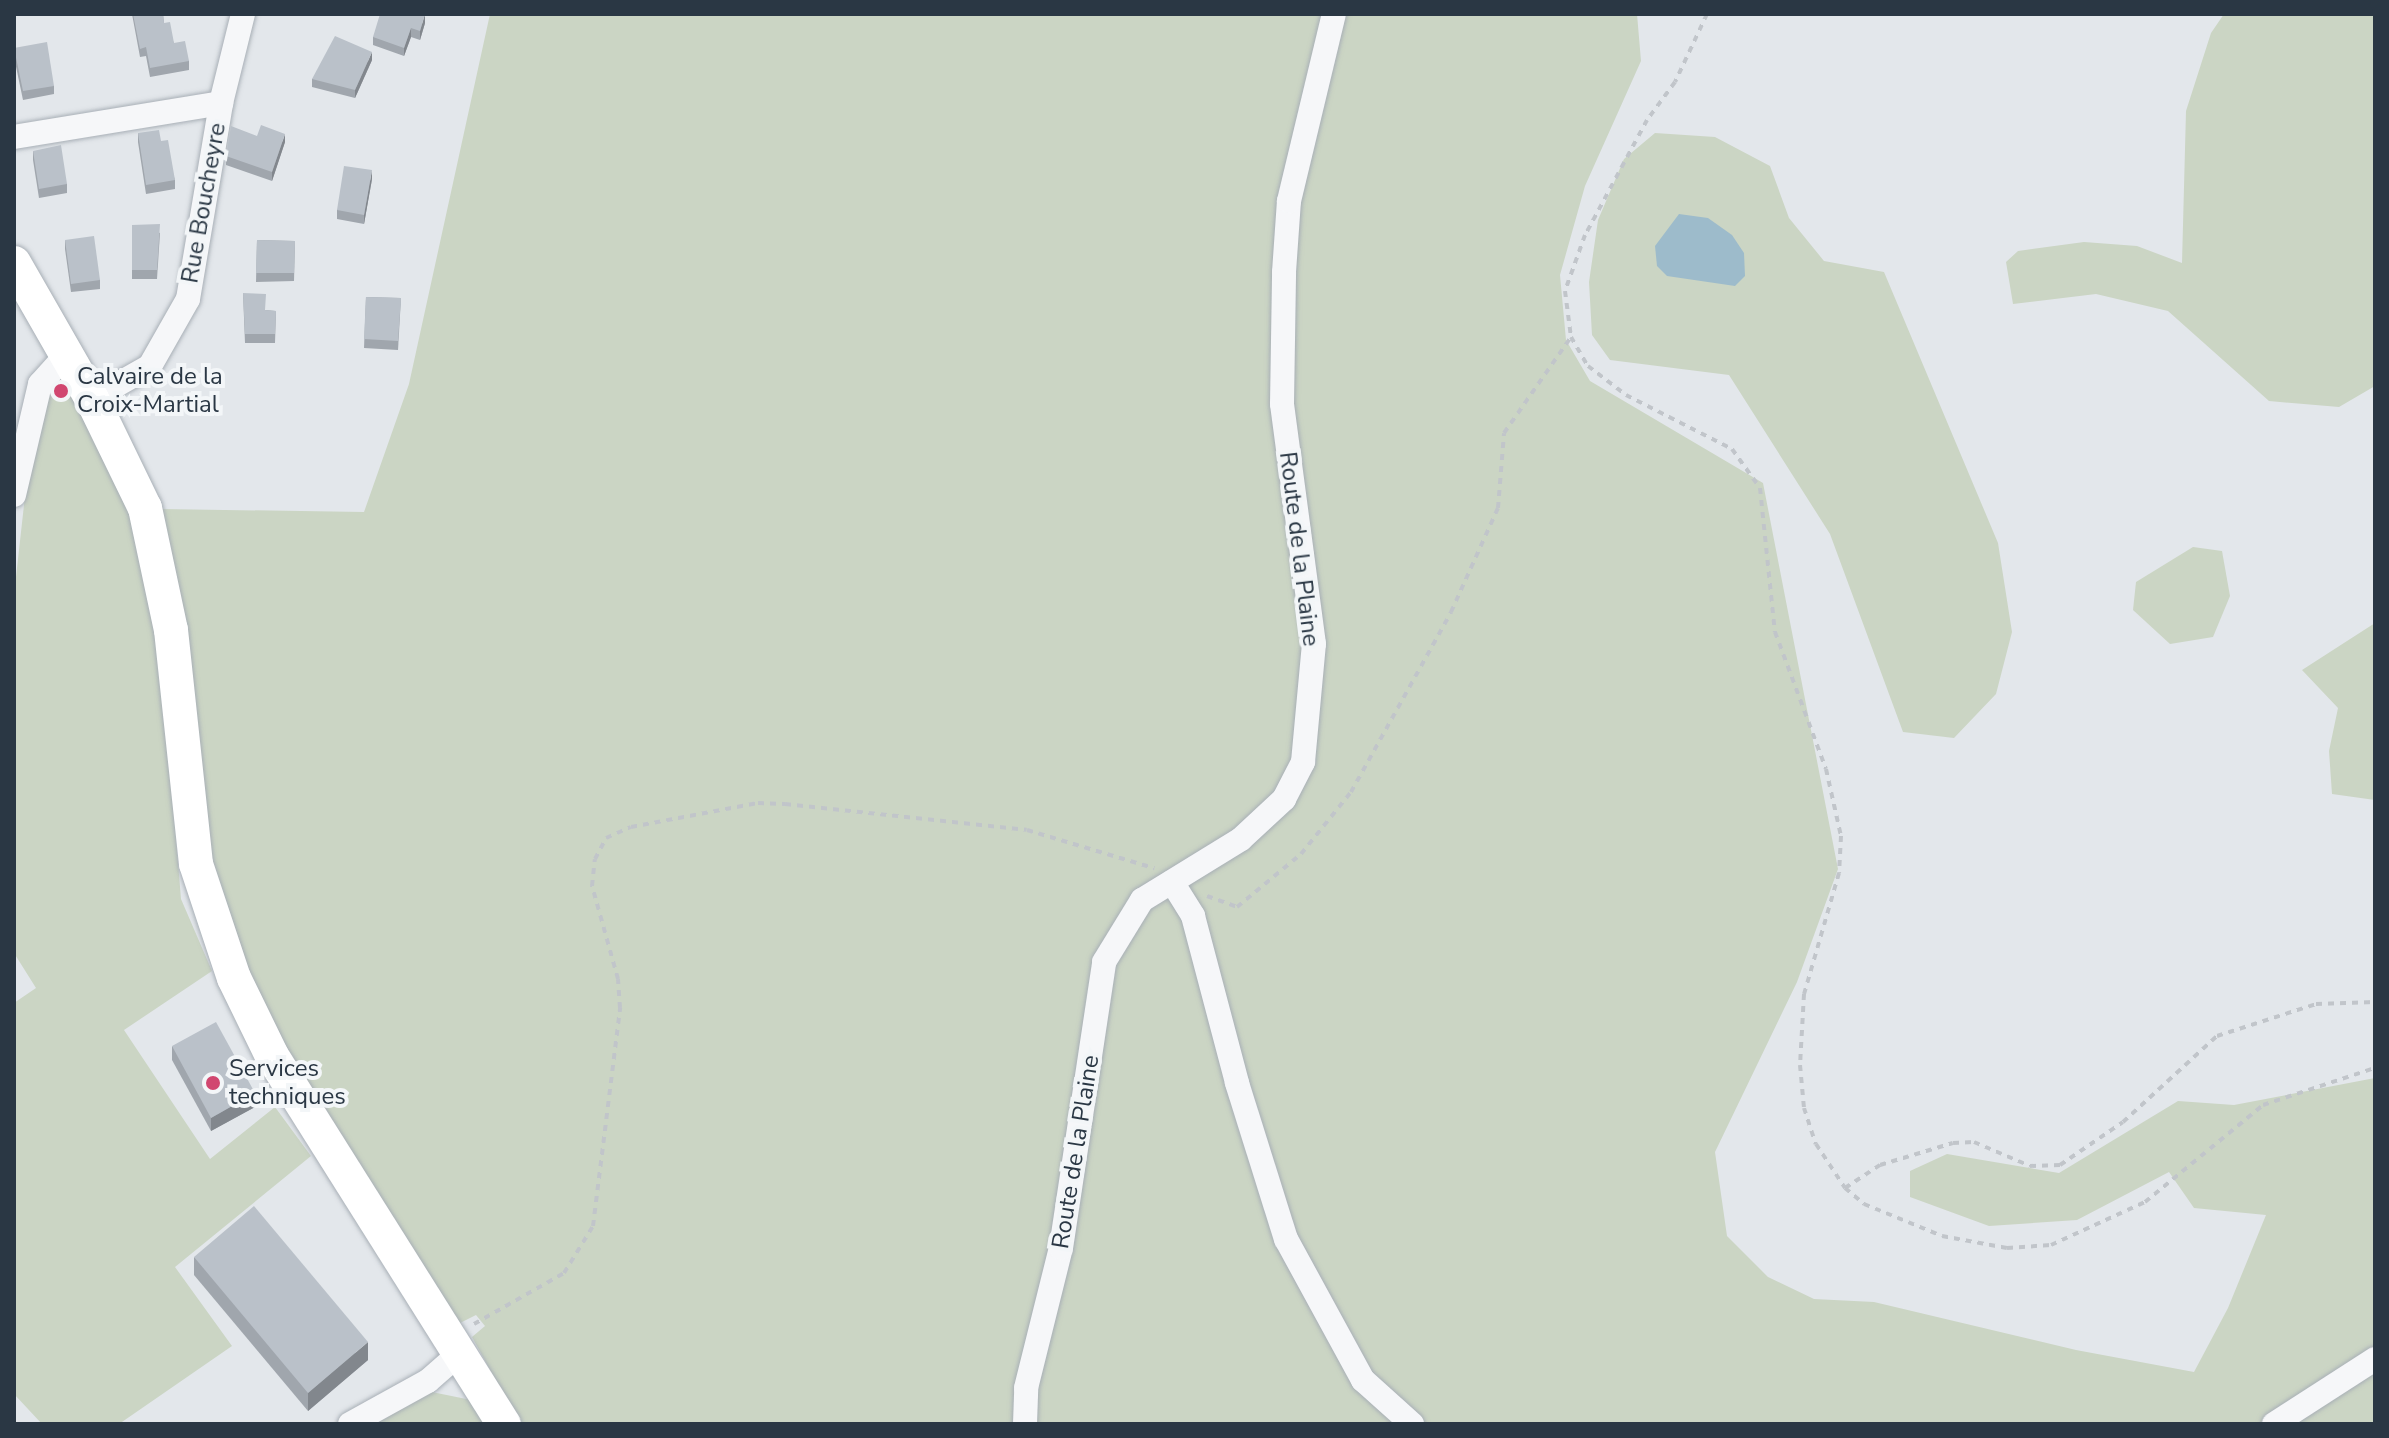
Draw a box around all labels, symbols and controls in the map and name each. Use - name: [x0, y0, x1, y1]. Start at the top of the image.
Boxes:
- street label: Rue Boucheyre: [176, 121, 232, 285]
- place label: Calvaire de la Croix-Martial: [77, 363, 223, 419]
- marker: Calvaire de la Croix-Martial: [52, 382, 70, 400]
- street label: Route de la Plaine: [1273, 450, 1325, 648]
- street label: Route de la Plaine: [1046, 1053, 1106, 1251]
- place label: Services techniques: [229, 1055, 346, 1111]
- marker: Services techniques: [204, 1074, 222, 1092]

